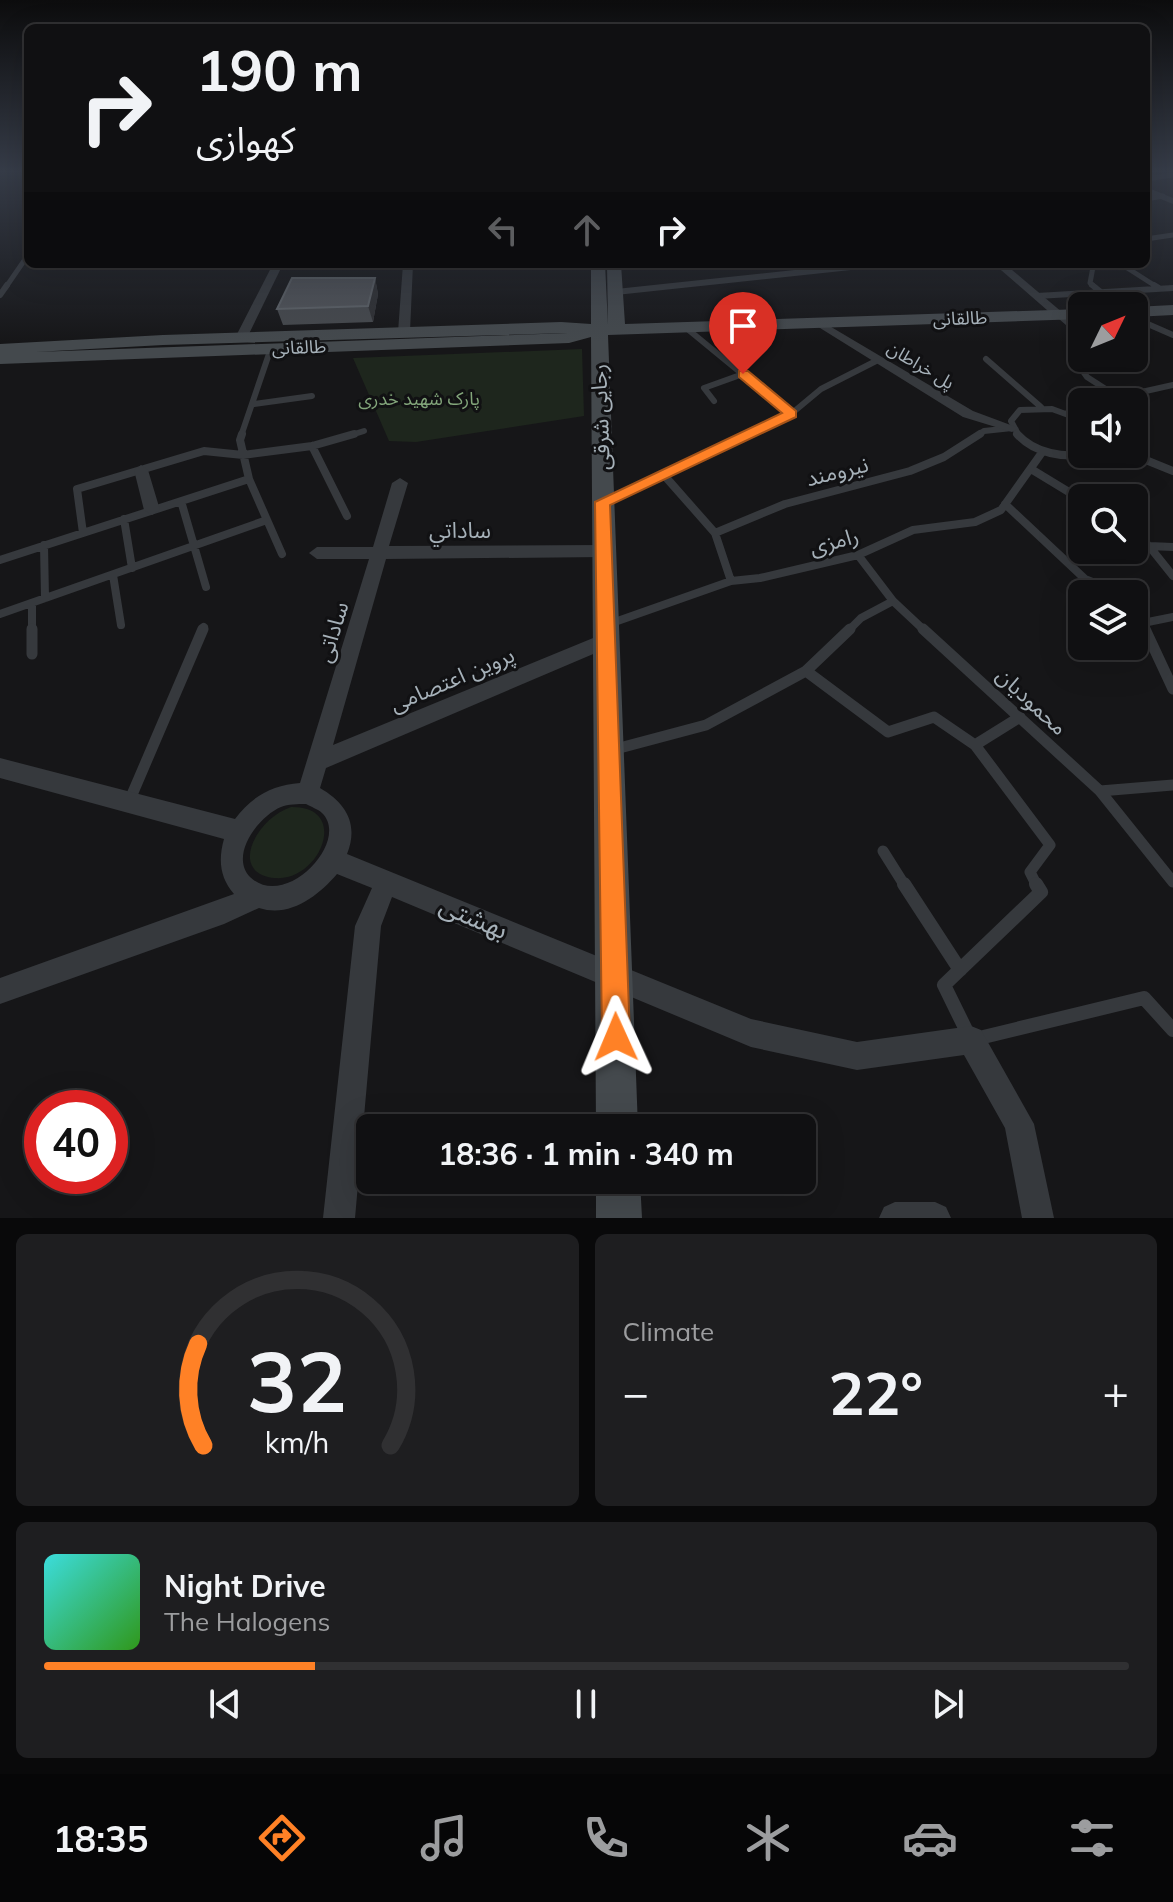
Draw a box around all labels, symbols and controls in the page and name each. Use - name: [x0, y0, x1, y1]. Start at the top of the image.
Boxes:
- text: 190 m: [196, 35, 363, 105]
- icon: right: [64, 56, 168, 160]
- text: کهوازی: [196, 117, 295, 162]
- icon: left: [481, 208, 525, 252]
- icon: ahead: [565, 208, 609, 252]
- icon: right: [649, 208, 693, 252]
- pin: [709, 292, 777, 374]
- north arrow: [1068, 292, 1148, 372]
- map controls: [1068, 292, 1148, 660]
- icon: arrive: [721, 304, 765, 348]
- street label: طالقانی: [932, 306, 988, 330]
- street label: طالقانی: [271, 335, 327, 359]
- street label: پل خراطان: [883, 336, 959, 394]
- street label: رجایی شرقی: [584, 363, 616, 471]
- park label: پارک شهید خدری: [358, 387, 480, 410]
- button: sound: [1068, 388, 1148, 468]
- street label: نیرومند: [803, 450, 871, 492]
- button: search: [1068, 484, 1148, 564]
- street label: ساداتي: [429, 516, 491, 547]
- street label: رامزی: [806, 521, 862, 561]
- button: layers: [1068, 580, 1148, 660]
- street label: ساداتی: [310, 598, 354, 666]
- street label: پروین اعتصامی: [385, 640, 519, 719]
- street label: محمودیان: [991, 661, 1073, 741]
- street label: بهشتی: [435, 888, 513, 946]
- position arrow: [574, 995, 658, 1079]
- speed limit sign: 40: [24, 1090, 128, 1194]
- text: 18:36 · 1 min · 340 m: [438, 1135, 734, 1173]
- text: Climate: [623, 1315, 714, 1348]
- text: 32: [247, 1328, 347, 1433]
- text: 22°: [828, 1355, 923, 1430]
- text: −: [623, 1365, 649, 1420]
- text: +: [1103, 1365, 1129, 1420]
- text: km/h: [265, 1424, 330, 1460]
- text: Night Drive: [164, 1567, 326, 1605]
- text: The Halogens: [164, 1605, 330, 1638]
- icon: previous: [203, 1682, 247, 1726]
- icon: pause: [564, 1682, 608, 1726]
- icon: next: [926, 1682, 970, 1726]
- icon: directions: [254, 1810, 310, 1866]
- icon: music: [416, 1810, 472, 1866]
- icon: phone: [578, 1810, 634, 1866]
- icon: climate: [740, 1810, 796, 1866]
- icon: car: [902, 1810, 958, 1866]
- icon: filters: [1064, 1810, 1120, 1866]
- text: 18:35: [53, 1816, 148, 1861]

